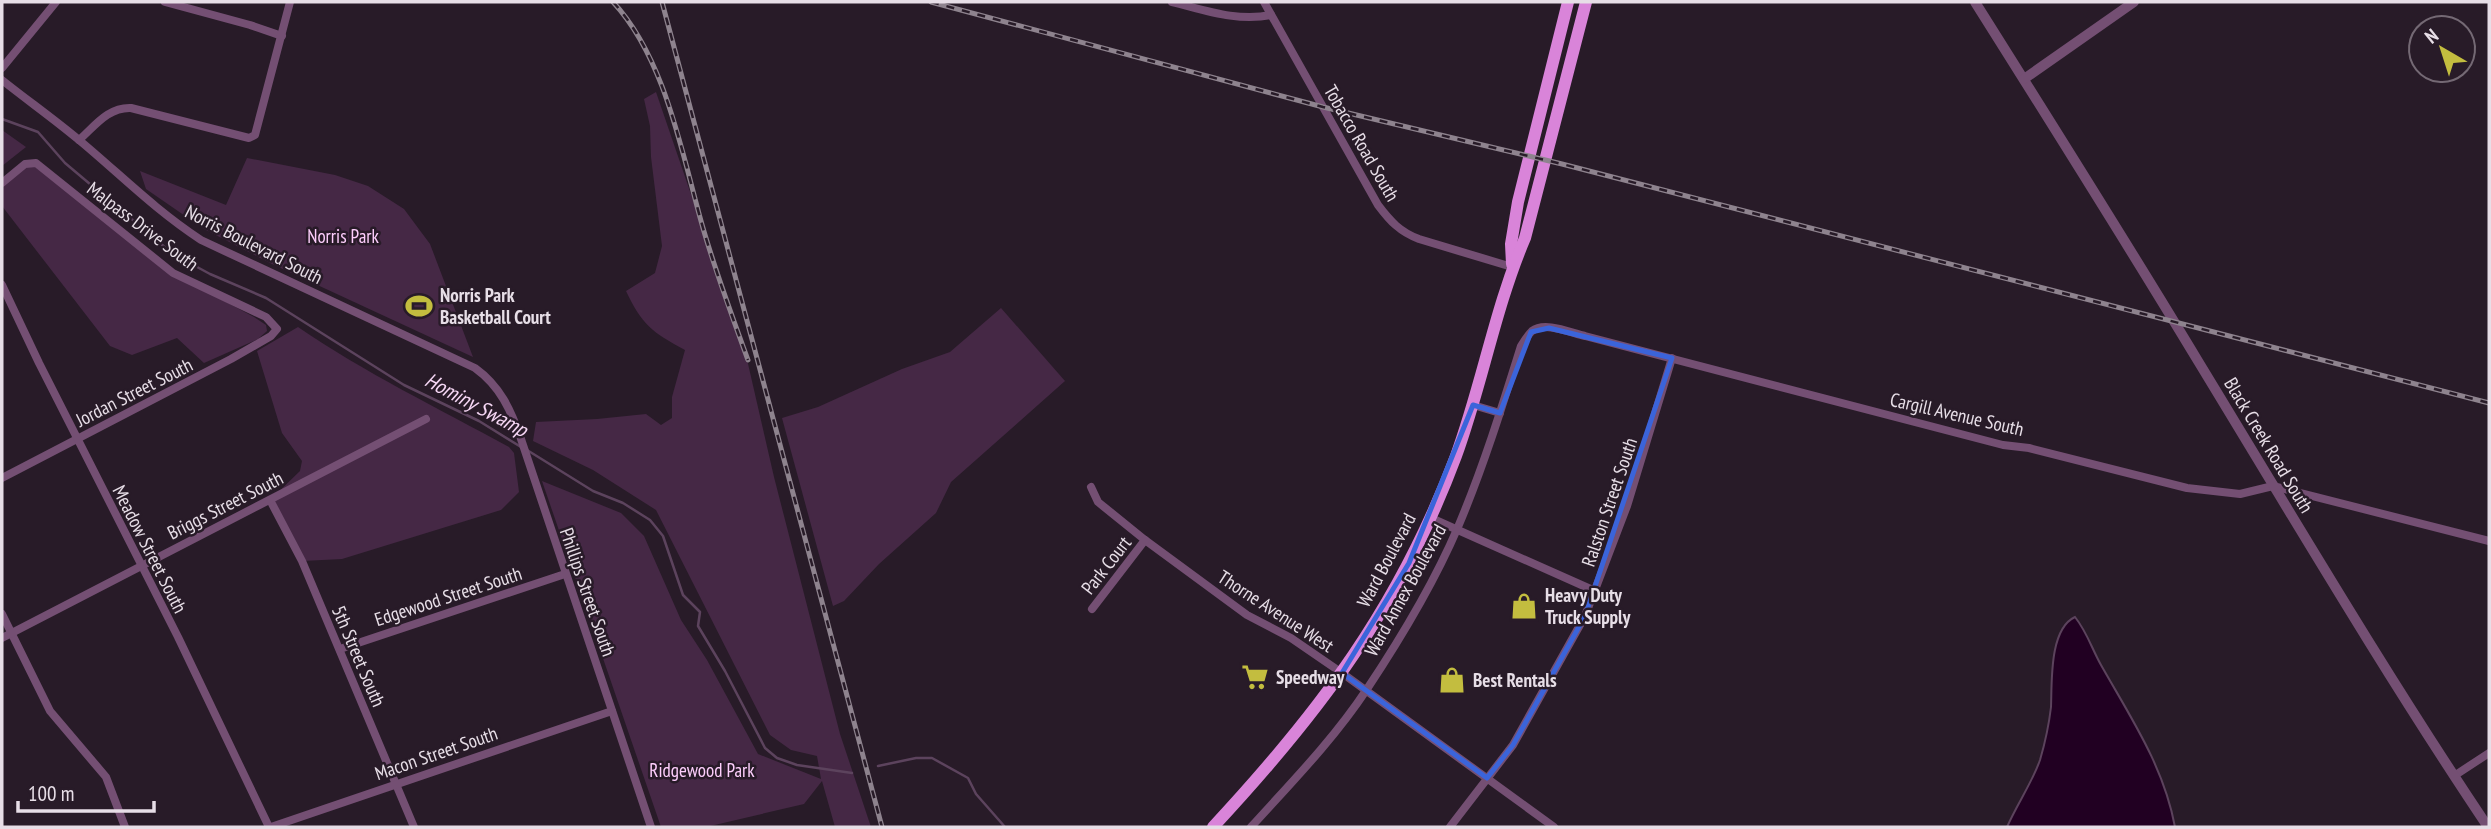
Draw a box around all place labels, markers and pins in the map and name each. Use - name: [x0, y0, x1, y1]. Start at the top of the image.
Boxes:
- place label: Norris Park Basketball Court: [440, 283, 551, 329]
- sports icon: Norris Park Basketball Court: [404, 291, 434, 321]
- place label: Heavy Duty Truck Supply: [1545, 583, 1631, 629]
- shop icon: Heavy Duty Truck Supply: [1509, 591, 1539, 621]
- supermarket icon: Speedway: [1240, 662, 1270, 692]
- place label: Speedway: [1276, 665, 1345, 689]
- shop icon: Best Rentals: [1437, 665, 1467, 695]
- place label: Best Rentals: [1473, 668, 1557, 692]

